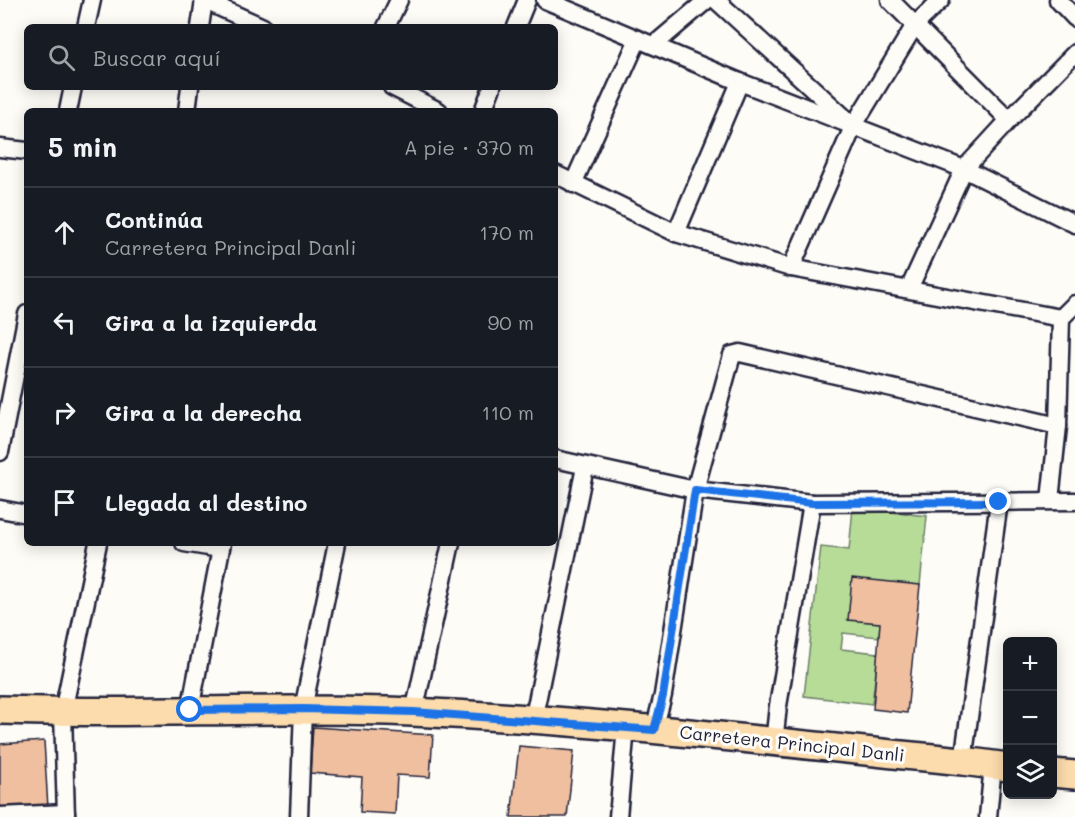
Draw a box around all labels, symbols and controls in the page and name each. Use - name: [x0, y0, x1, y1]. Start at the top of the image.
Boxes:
- search box: [24, 24, 558, 90]
- icon: search: [45, 41, 78, 74]
- text: Buscar aquí: [93, 43, 221, 72]
- text: 5 min: [48, 130, 117, 164]
- text: A pie · 370 m: [404, 134, 534, 160]
- text: Continúa: [105, 205, 203, 234]
- icon: ahead: [48, 216, 81, 249]
- text: 170 m: [479, 219, 534, 245]
- text: Carretera Principal Danli: [105, 234, 356, 260]
- icon: left: [48, 306, 81, 339]
- text: Gira a la izquierda: [105, 308, 317, 337]
- text: 90 m: [488, 309, 534, 335]
- icon: right: [48, 396, 81, 429]
- text: Gira a la derecha: [105, 398, 302, 427]
- text: 110 m: [481, 399, 534, 425]
- icon: arrive: [48, 486, 81, 519]
- text: Llegada al destino: [105, 488, 307, 517]
- route end: [985, 488, 1011, 514]
- map controls: [1003, 637, 1057, 799]
- button: +: [1003, 637, 1057, 691]
- button: −: [1003, 691, 1057, 745]
- route start: [176, 696, 202, 722]
- street label: Carretera Principal Danli: [678, 719, 906, 767]
- button: layers: [1003, 745, 1057, 799]

